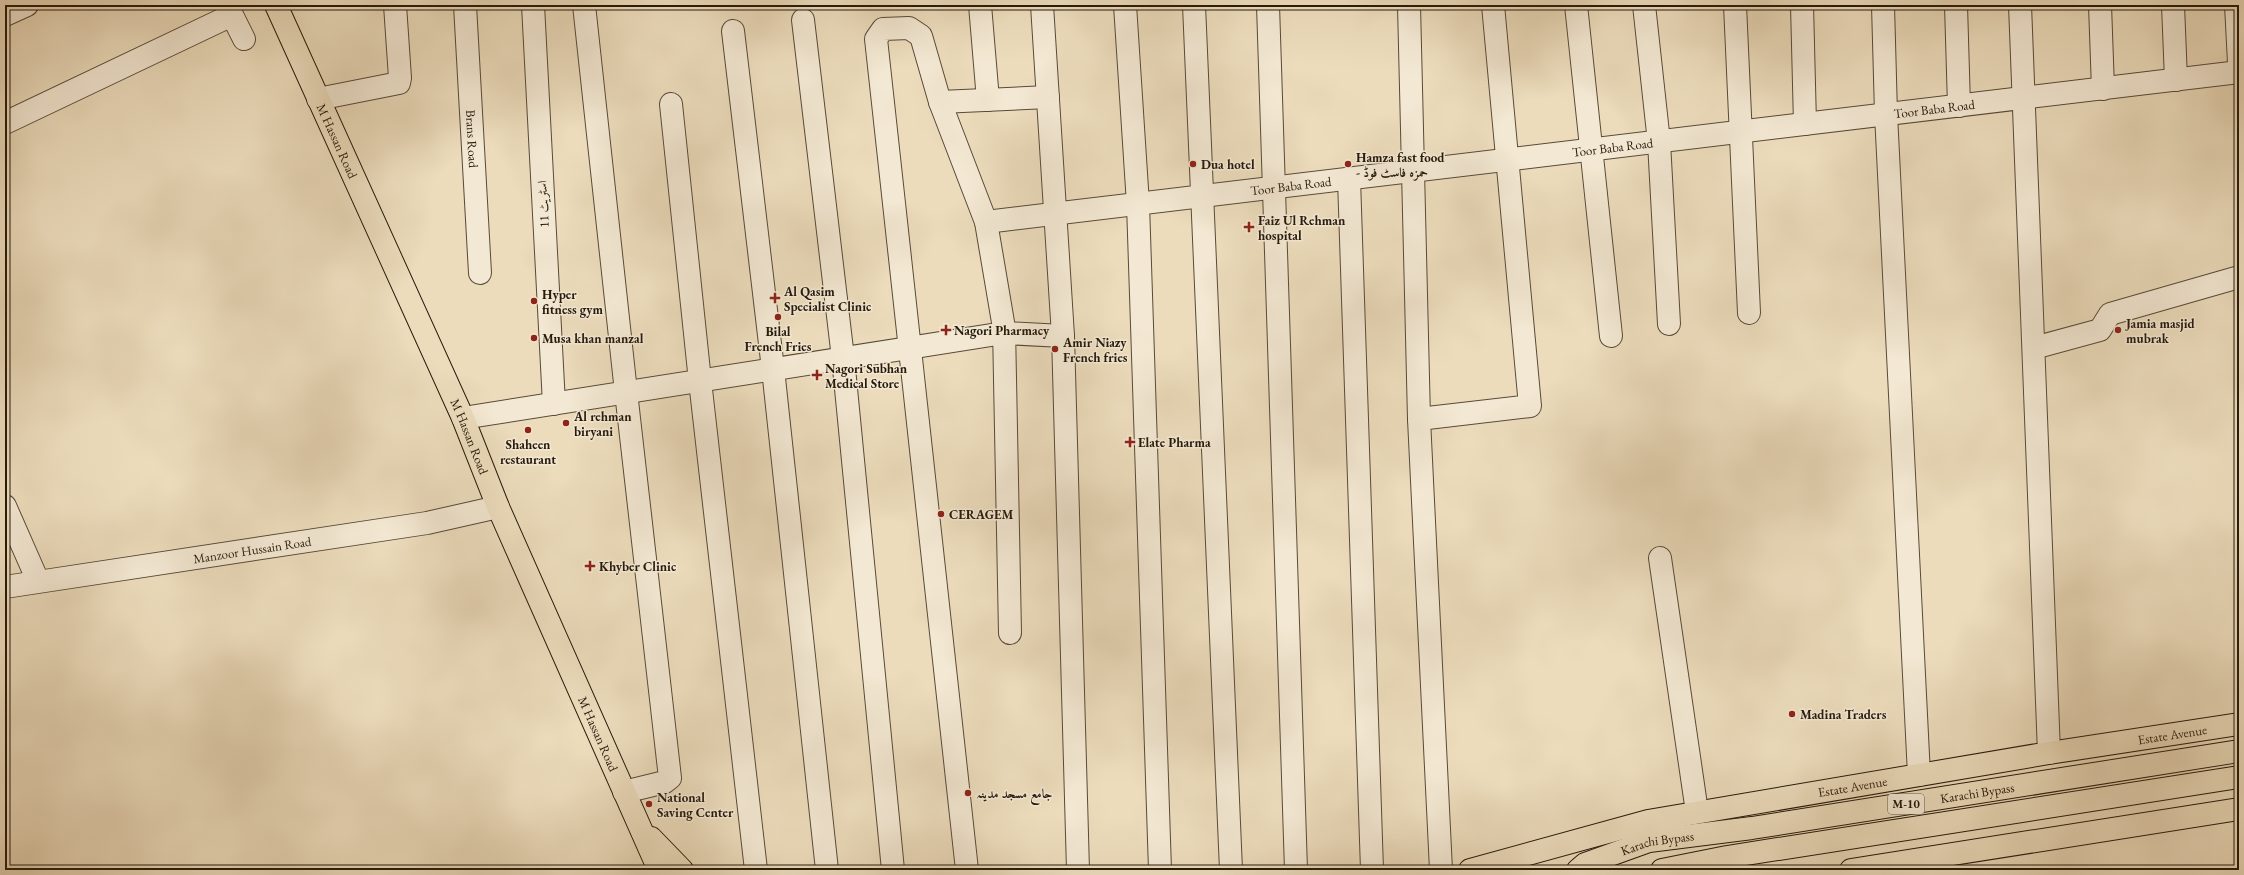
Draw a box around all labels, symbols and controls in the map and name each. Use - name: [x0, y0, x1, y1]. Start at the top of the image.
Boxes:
- street label: Toor Baba Road: [1893, 95, 1976, 122]
- street label: M Hassan Road: [313, 101, 362, 181]
- street label: Brans Road: [462, 109, 483, 169]
- street label: Toor Baba Road: [1571, 134, 1654, 160]
- place label: Hamza fast food - حمزہ فاسٹ فوڈ: [1356, 149, 1445, 181]
- place label: Dua hotel: [1201, 156, 1255, 173]
- marker: Dua hotel: [1188, 159, 1198, 169]
- marker: Hamza fast food - حمزہ فاسٹ فوڈ: [1343, 159, 1353, 169]
- street label: Toor Baba Road: [1249, 172, 1333, 199]
- street label: اسٹریٹ 11: [533, 180, 553, 228]
- place label: Faiz Ul Rehman hospital: [1258, 212, 1346, 244]
- marker: Faiz Ul Rehman hospital: [1243, 221, 1255, 233]
- place label: Al Qasim Specialist Clinic: [783, 283, 872, 315]
- place label: Hyper fitness gym: [542, 286, 604, 318]
- marker: Al Qasim Specialist Clinic: [769, 292, 781, 304]
- marker: Hyper fitness gym: [529, 296, 539, 306]
- marker: Bilal French Fries: [773, 312, 783, 322]
- place label: Jamia masjid mubrak: [2124, 315, 2196, 347]
- place label: Nagori Pharmacy: [954, 322, 1050, 339]
- place label: Bilal French Fries: [745, 323, 812, 355]
- marker: Nagori Pharmacy: [941, 325, 951, 335]
- marker: Jamia masjid mubrak: [2113, 325, 2123, 335]
- place label: Musa khan manzal: [542, 330, 644, 347]
- marker: Musa khan manzal: [529, 333, 539, 343]
- place label: Amir Niazy French fries: [1062, 334, 1128, 366]
- marker: Amir Niazy French fries: [1050, 344, 1060, 354]
- place label: Nagori Subhan Medical Store: [825, 360, 908, 392]
- marker: Nagori Subhan Medical Store: [812, 370, 822, 380]
- street label: M Hassan Road: [447, 396, 493, 477]
- place label: Al rehman biryani: [573, 408, 632, 440]
- marker: Al rehman biryani: [561, 418, 571, 428]
- marker: Shaheen restaurant: [523, 425, 533, 435]
- place label: Elate Pharma: [1138, 434, 1211, 451]
- place label: Shaheen restaurant: [500, 436, 556, 468]
- marker: Elate Pharma: [1125, 437, 1135, 447]
- place label: CERAGEM: [949, 506, 1014, 523]
- marker: CERAGEM: [936, 509, 946, 519]
- street label: Manzoor Hussain Road: [192, 532, 313, 567]
- place label: Khyber Clinic: [599, 558, 677, 575]
- marker: Khyber Clinic: [584, 560, 596, 572]
- street label: M Hassan Road: [574, 694, 623, 774]
- place label: Madina Traders: [1800, 706, 1887, 723]
- marker: Madina Traders: [1787, 709, 1797, 719]
- street label: Estate Avenue: [2136, 721, 2208, 748]
- street label: Estate Avenue: [1817, 772, 1888, 801]
- street label: Karachi Bypass: [1939, 778, 2015, 807]
- place label: جامع مسجد مدینہ: [976, 785, 1053, 806]
- marker: جامع مسجد مدینہ: [963, 788, 973, 798]
- place label: National Saving Center: [657, 789, 734, 821]
- road number: M-10: [1888, 794, 1924, 814]
- marker: National Saving Center: [644, 799, 654, 809]
- street label: Karachi Bypass: [1618, 827, 1695, 859]

